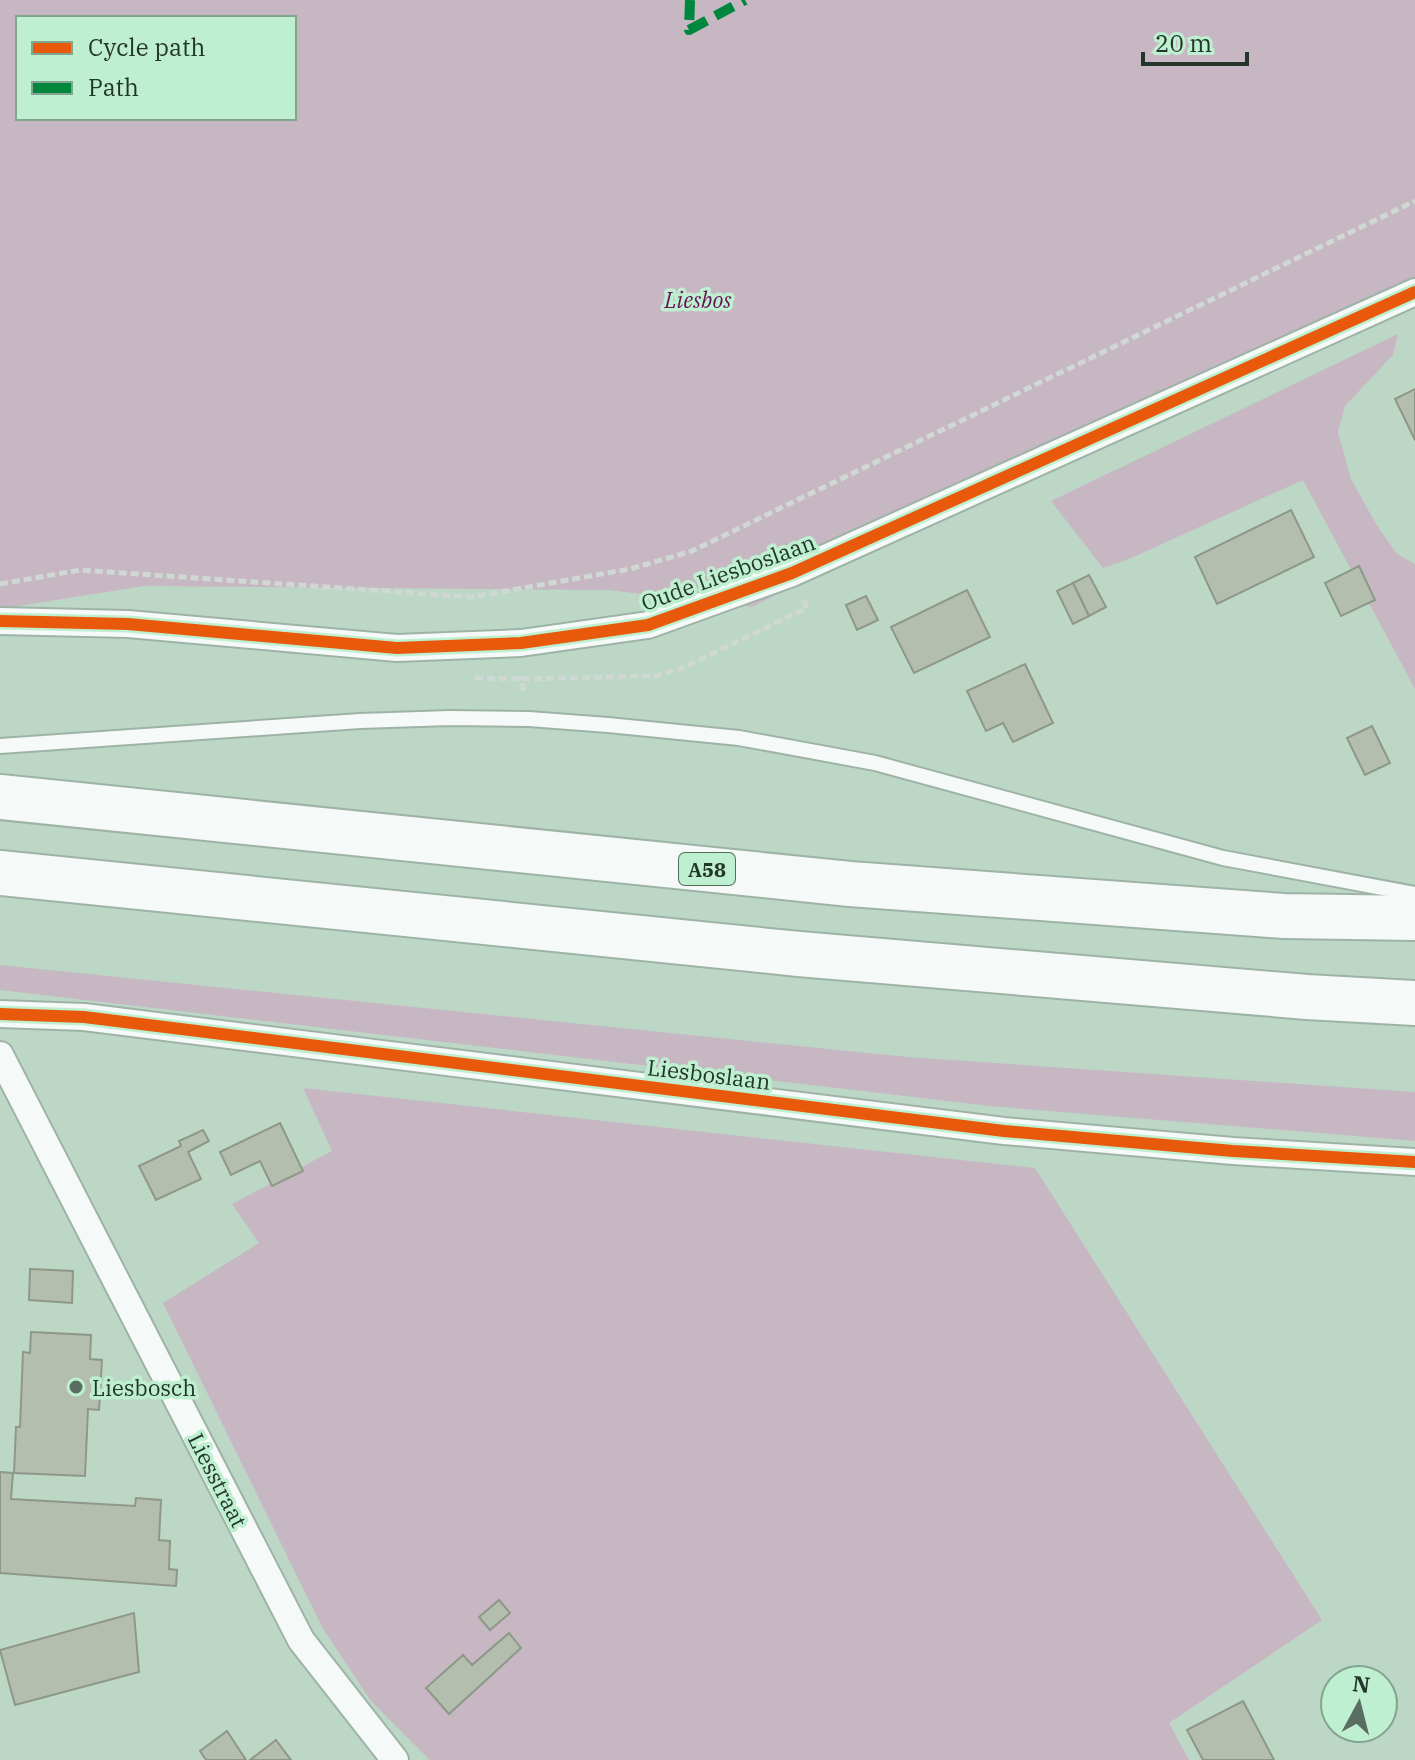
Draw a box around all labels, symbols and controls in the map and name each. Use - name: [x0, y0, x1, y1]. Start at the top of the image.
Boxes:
- legend: [16, 16, 296, 120]
- scale bar: [1143, 16, 1247, 66]
- text: 20 m: [1155, 27, 1212, 59]
- text: Cycle path: [88, 31, 205, 63]
- text: Path: [88, 71, 139, 103]
- park label: Liesbos: [664, 285, 732, 314]
- street label: Oude Liesboslaan: [637, 527, 819, 617]
- road number: A58: [679, 853, 735, 885]
- street label: Liesboslaan: [646, 1052, 772, 1096]
- place label: Liesbosch: [92, 1373, 196, 1402]
- marker: Liesbosch: [67, 1378, 85, 1396]
- street label: Liesstraat: [182, 1428, 254, 1532]
- north arrow: [1319, 1664, 1399, 1744]
- text: N: [1351, 1668, 1372, 1699]

